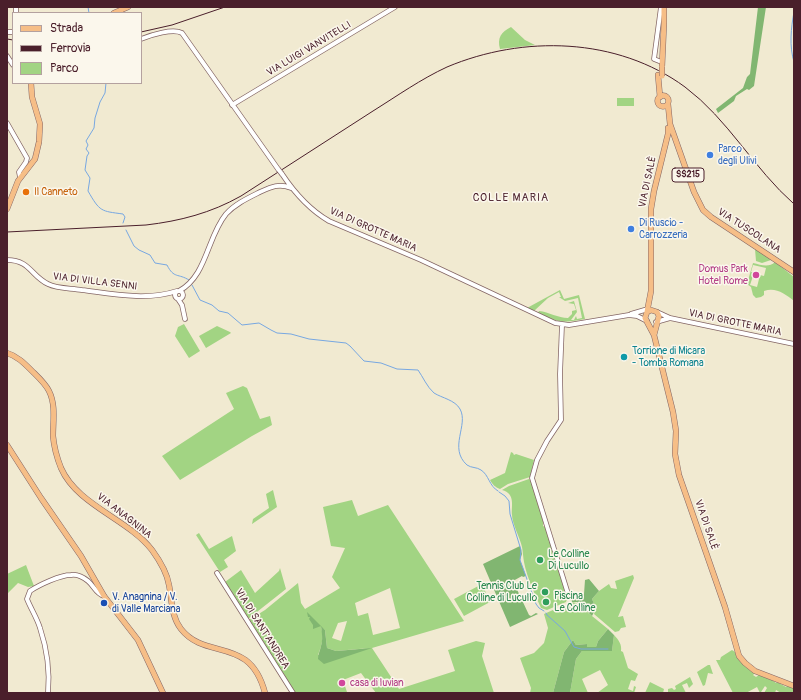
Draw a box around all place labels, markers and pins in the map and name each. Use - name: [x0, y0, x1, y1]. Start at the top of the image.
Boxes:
- place label: Parco degli Ulivi: [718, 143, 757, 166]
- marker: Parco degli Ulivi: [705, 150, 715, 160]
- place label: Il Canneto: [34, 186, 78, 198]
- marker: Il Canneto: [21, 187, 31, 197]
- place label: Di Ruscio - Carrozzeria: [639, 217, 687, 240]
- marker: Di Ruscio - Carrozzeria: [626, 224, 636, 234]
- place label: Domus Park Hotel Rome: [698, 263, 748, 286]
- marker: Domus Park Hotel Rome: [751, 270, 761, 280]
- place label: Torrione di Micara - Tomba Romana: [632, 345, 705, 368]
- marker: Torrione di Micara - Tomba Romana: [619, 352, 629, 362]
- place label: Le Colline Di Lucullo: [548, 548, 589, 572]
- marker: Le Colline Di Lucullo: [535, 555, 545, 565]
- place label: Tennis Club Le Colline di Lucullo: [467, 580, 537, 604]
- marker: Tennis Club Le Colline di Lucullo: [540, 587, 550, 597]
- place label: Piscina Le Colline: [554, 590, 595, 614]
- place label: V. Anagnina / V. di Valle Marciana: [112, 591, 180, 614]
- marker: Piscina Le Colline: [541, 597, 551, 607]
- marker: V. Anagnina / V. di Valle Marciana: [99, 598, 109, 608]
- place label: casa di luvian: [350, 677, 404, 689]
- marker: casa di luvian: [337, 678, 347, 688]

